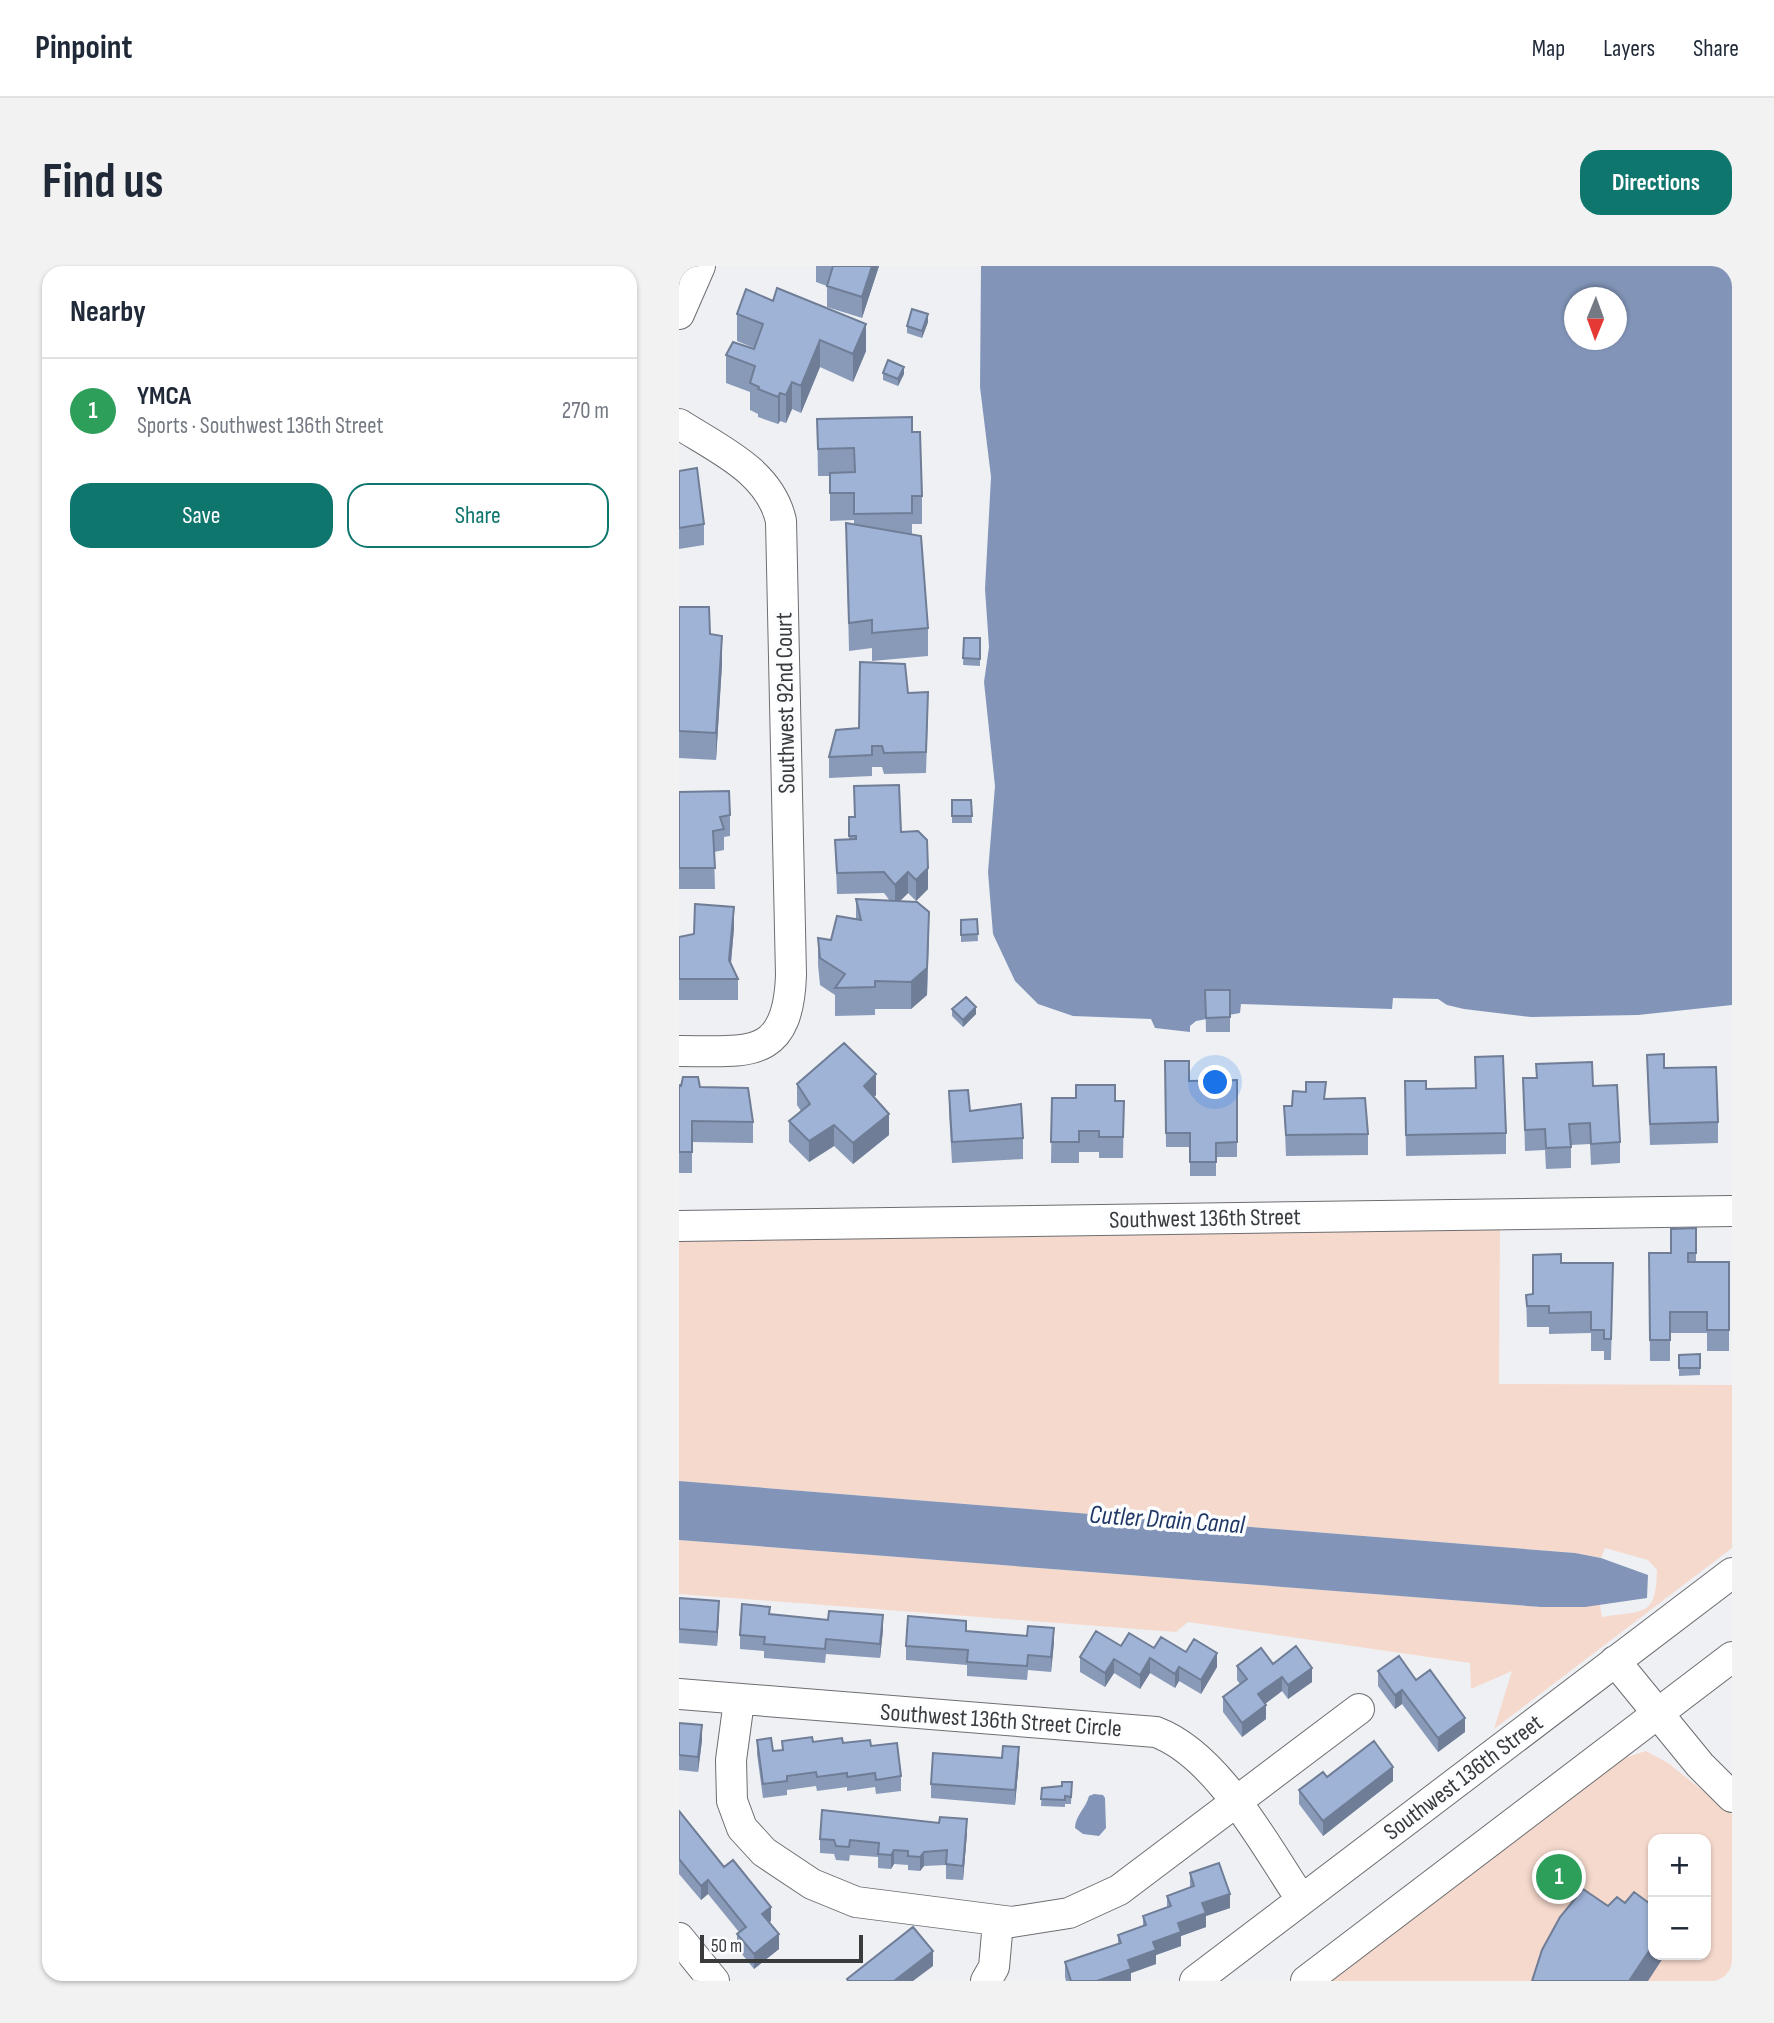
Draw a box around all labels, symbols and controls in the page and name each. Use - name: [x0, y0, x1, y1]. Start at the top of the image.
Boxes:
- text: Pinpoint: [35, 28, 132, 68]
- text: Map: [1532, 34, 1565, 63]
- text: Layers: [1603, 34, 1655, 63]
- text: Share: [1693, 34, 1739, 63]
- button: Directions: [1580, 150, 1732, 215]
- text: Find us: [42, 153, 164, 212]
- north arrow: [1564, 287, 1627, 350]
- text: Nearby: [70, 294, 146, 330]
- text: YMCA: [137, 381, 191, 412]
- text: 1: [88, 397, 98, 425]
- text: 270 m: [562, 397, 609, 425]
- text: Sports · Southwest 136th Street: [137, 412, 383, 440]
- button: Save: [70, 483, 333, 548]
- button: Share: [347, 483, 609, 548]
- street label: Southwest 92nd Court: [769, 612, 802, 794]
- your location: [1198, 1065, 1232, 1099]
- street label: Southwest 136th Street: [1109, 1202, 1301, 1235]
- water label: Cutler Drain Canal: [1088, 1500, 1247, 1541]
- street label: Southwest 136th Street Circle: [879, 1698, 1123, 1743]
- street label: Southwest 136th Street: [1378, 1708, 1549, 1847]
- map controls: [1648, 1834, 1711, 1960]
- button: +: [1648, 1834, 1711, 1897]
- pin: 1: [1536, 1851, 1582, 1903]
- button: −: [1648, 1897, 1711, 1960]
- scale bar: [700, 1932, 863, 1964]
- text: 50 m: [711, 1935, 742, 1958]

